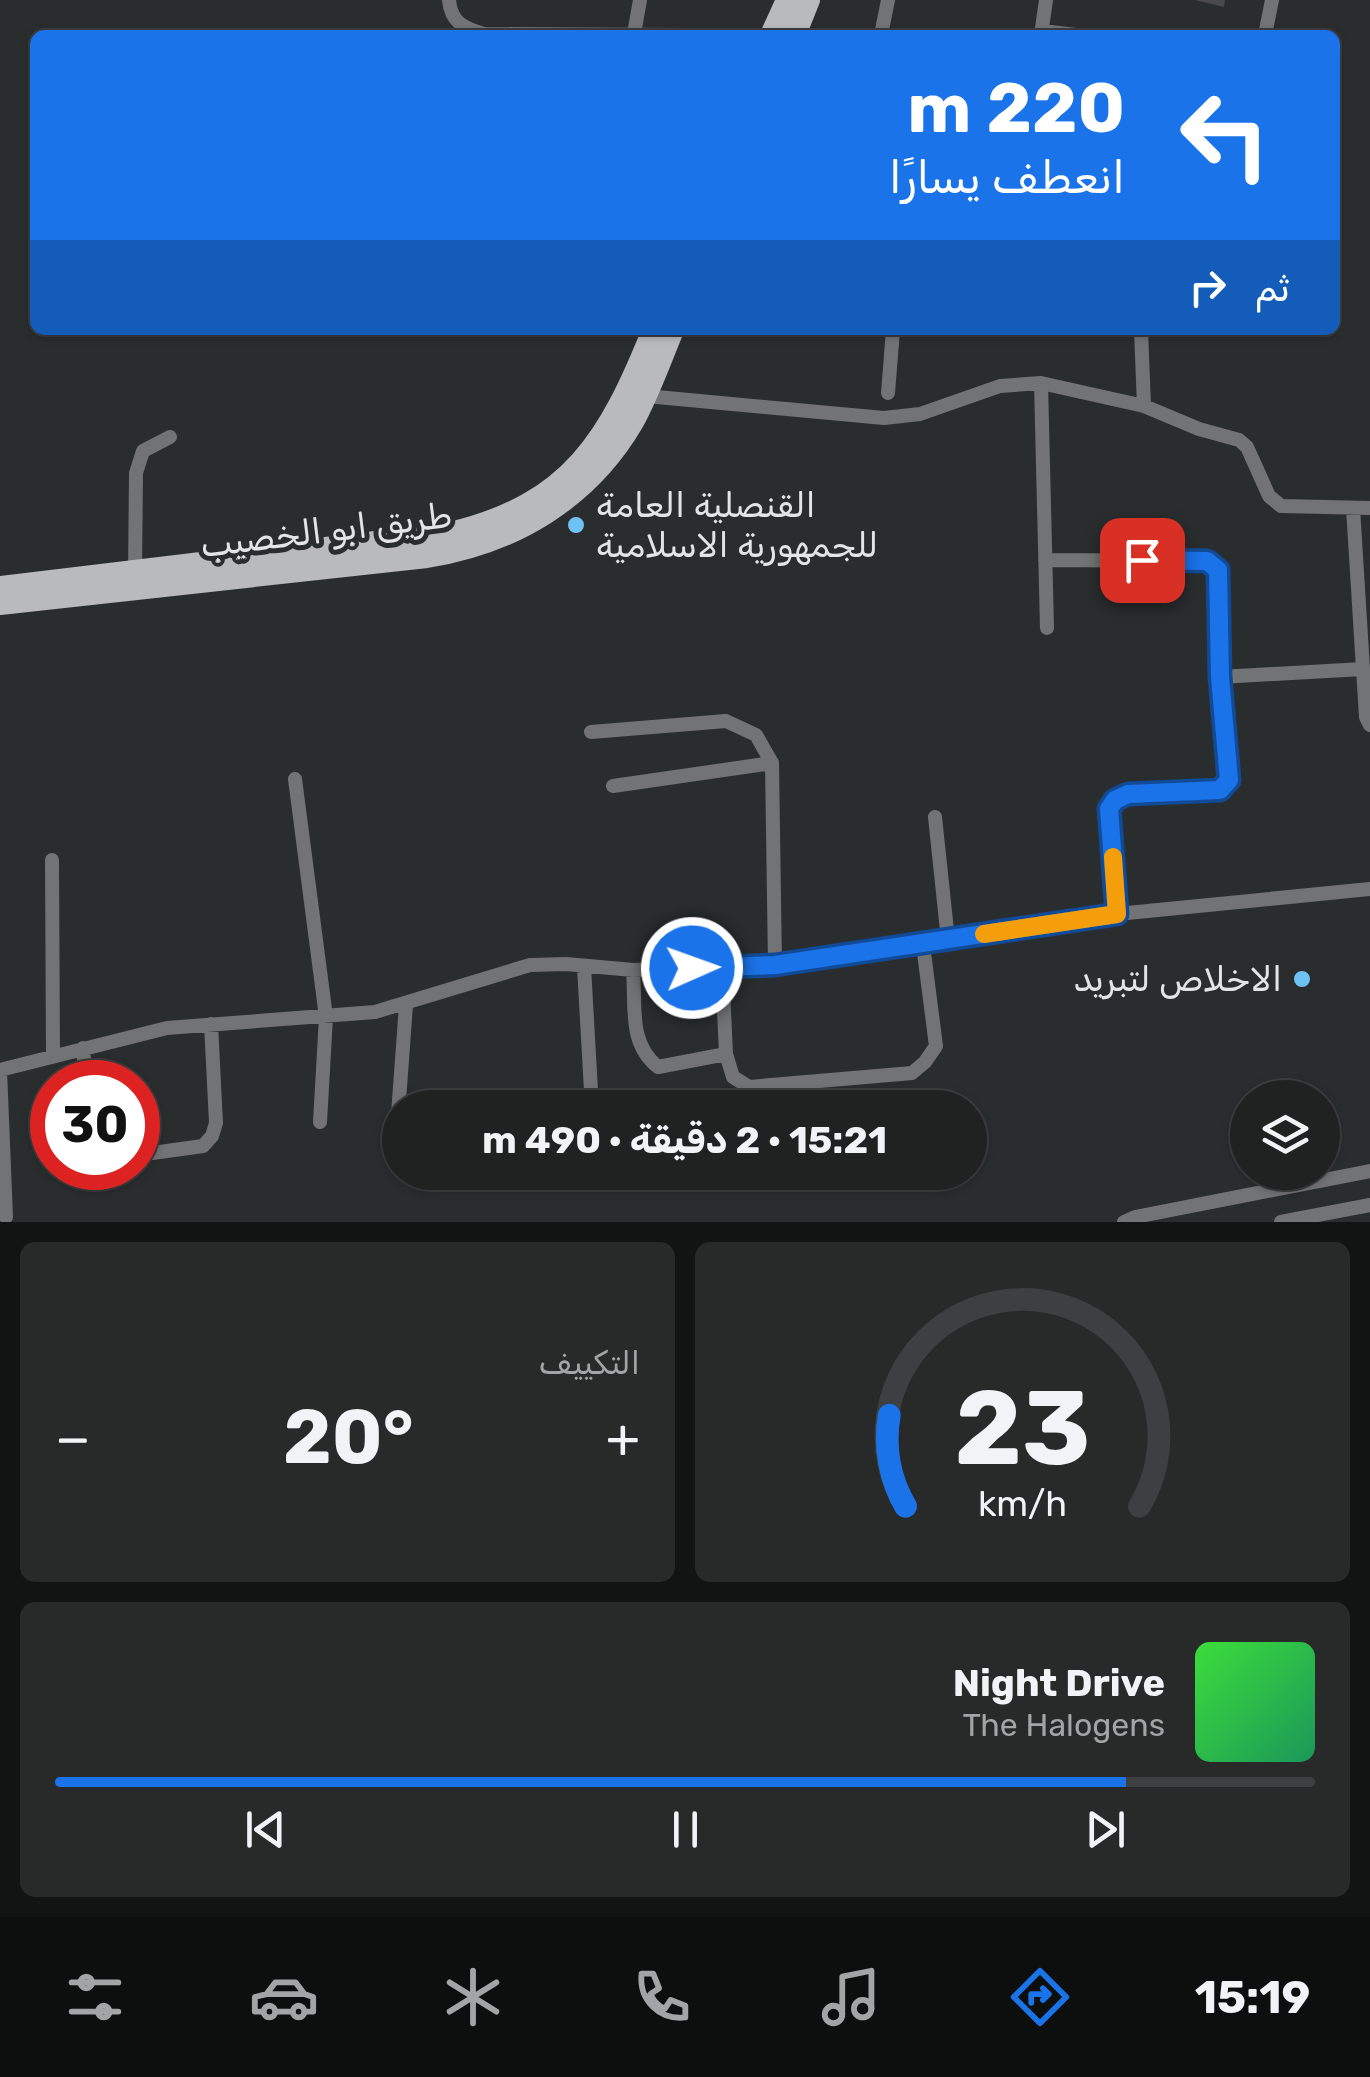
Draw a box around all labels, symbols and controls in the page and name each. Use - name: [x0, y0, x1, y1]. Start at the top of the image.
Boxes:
- text: 220 m: [907, 67, 1125, 150]
- icon: left: [1160, 70, 1290, 200]
- text: انعطف يسارًا: [889, 151, 1125, 204]
- icon: right: [1180, 260, 1235, 315]
- text: ثم: [1255, 265, 1290, 311]
- place label: القنصلية العامة للجمهورية الاسلامية: [596, 484, 878, 566]
- street label: طريق ابو الخصيب: [198, 494, 454, 566]
- marker: القنصلية العامة للجمهورية الاسلامية: [565, 514, 587, 536]
- pin: [1100, 518, 1185, 603]
- icon: arrive: [1115, 533, 1170, 588]
- position arrow: [640, 916, 744, 1020]
- place label: الاخلاص لتبريد: [1073, 958, 1282, 1000]
- marker: الاخلاص لتبريد: [1291, 968, 1313, 990]
- speed limit sign: 30: [30, 1060, 160, 1190]
- map controls: [1230, 1080, 1340, 1190]
- button: layers: [1230, 1080, 1340, 1190]
- text: 15:21 · 2 دقيقة · 490 m: [482, 1117, 887, 1163]
- text: التكييف: [538, 1344, 640, 1382]
- text: 23: [954, 1367, 1091, 1490]
- text: 20°: [283, 1393, 414, 1482]
- text: −: [55, 1406, 91, 1471]
- text: +: [606, 1406, 640, 1471]
- text: km/h: [978, 1483, 1067, 1525]
- text: Night Drive: [953, 1660, 1165, 1706]
- text: The Halogens: [962, 1706, 1165, 1744]
- icon: previous: [238, 1802, 293, 1857]
- icon: pause: [658, 1802, 713, 1857]
- icon: next: [1078, 1802, 1133, 1857]
- icon: filters: [60, 1962, 130, 2032]
- icon: car: [249, 1962, 319, 2032]
- icon: climate: [438, 1962, 508, 2032]
- icon: phone: [627, 1962, 697, 2032]
- icon: music: [816, 1962, 886, 2032]
- icon: directions: [1005, 1962, 1075, 2032]
- text: 15:19: [1195, 1971, 1310, 2024]

